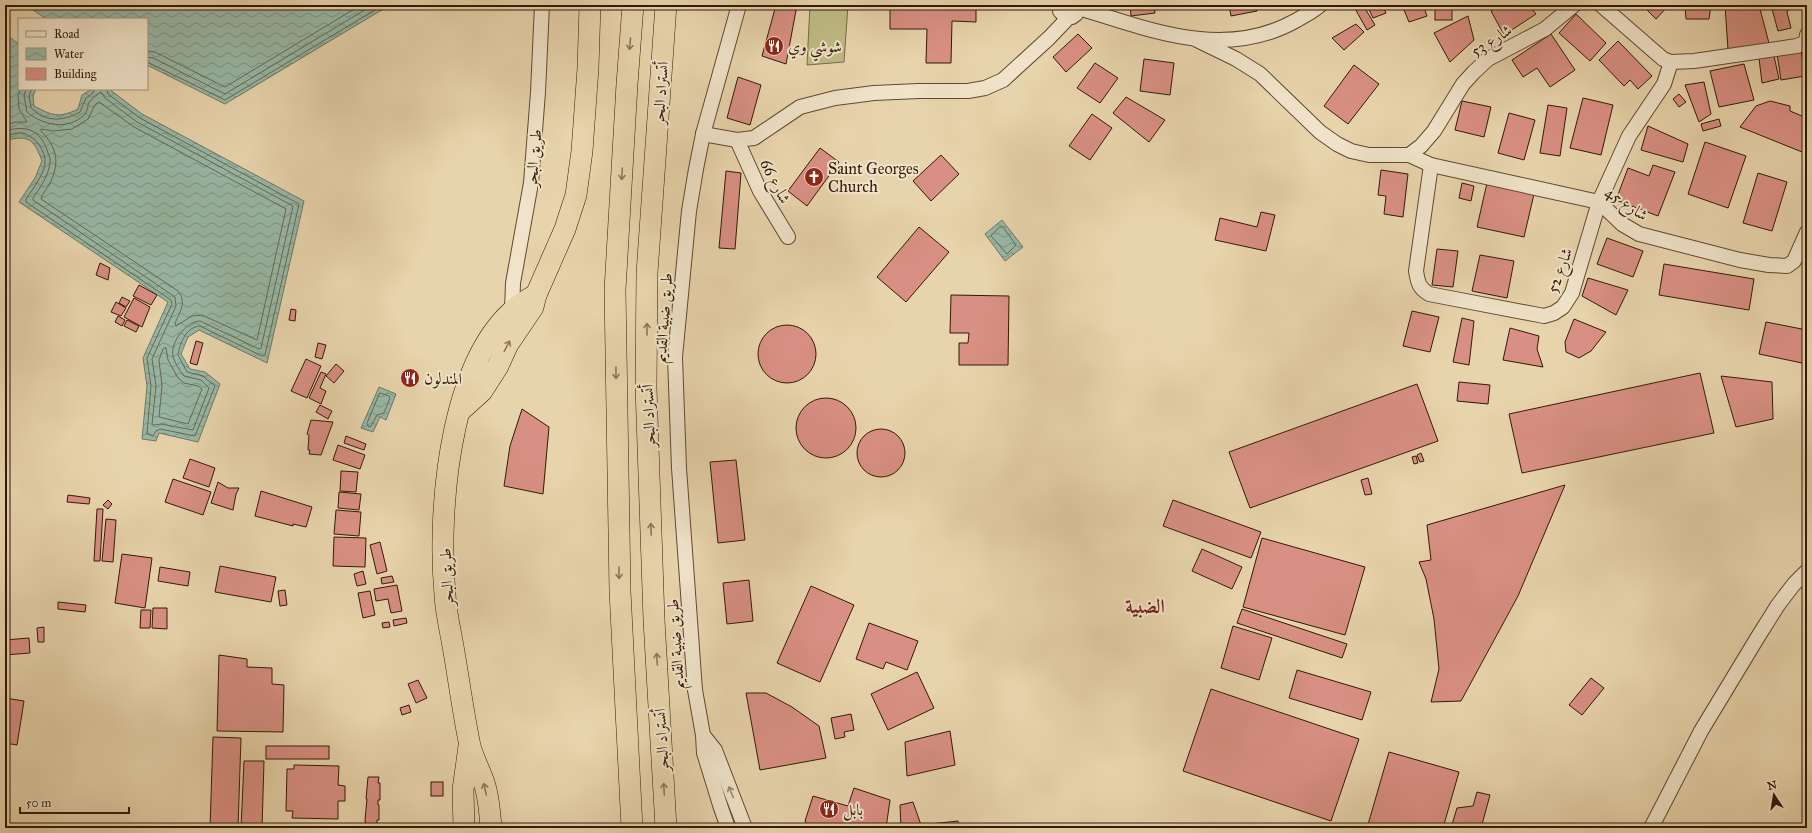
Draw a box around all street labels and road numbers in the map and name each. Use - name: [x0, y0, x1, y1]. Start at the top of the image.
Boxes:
- street label: شارع 53: [1467, 20, 1518, 64]
- street label: أتستراد البحر: [647, 60, 673, 127]
- street label: طريق البحر: [521, 128, 546, 190]
- street label: شارع 66: [753, 156, 795, 209]
- street label: شارع 45: [1599, 182, 1652, 228]
- street label: شارع 52: [1543, 245, 1580, 297]
- street label: طريق ضبية القديم: [651, 272, 681, 364]
- street label: أتستراد البحر: [636, 384, 660, 450]
- street label: طريق البحر: [435, 547, 459, 608]
- street label: طريق ضبية القديم: [663, 598, 693, 690]
- street label: أتستراد البحر: [648, 707, 674, 774]

